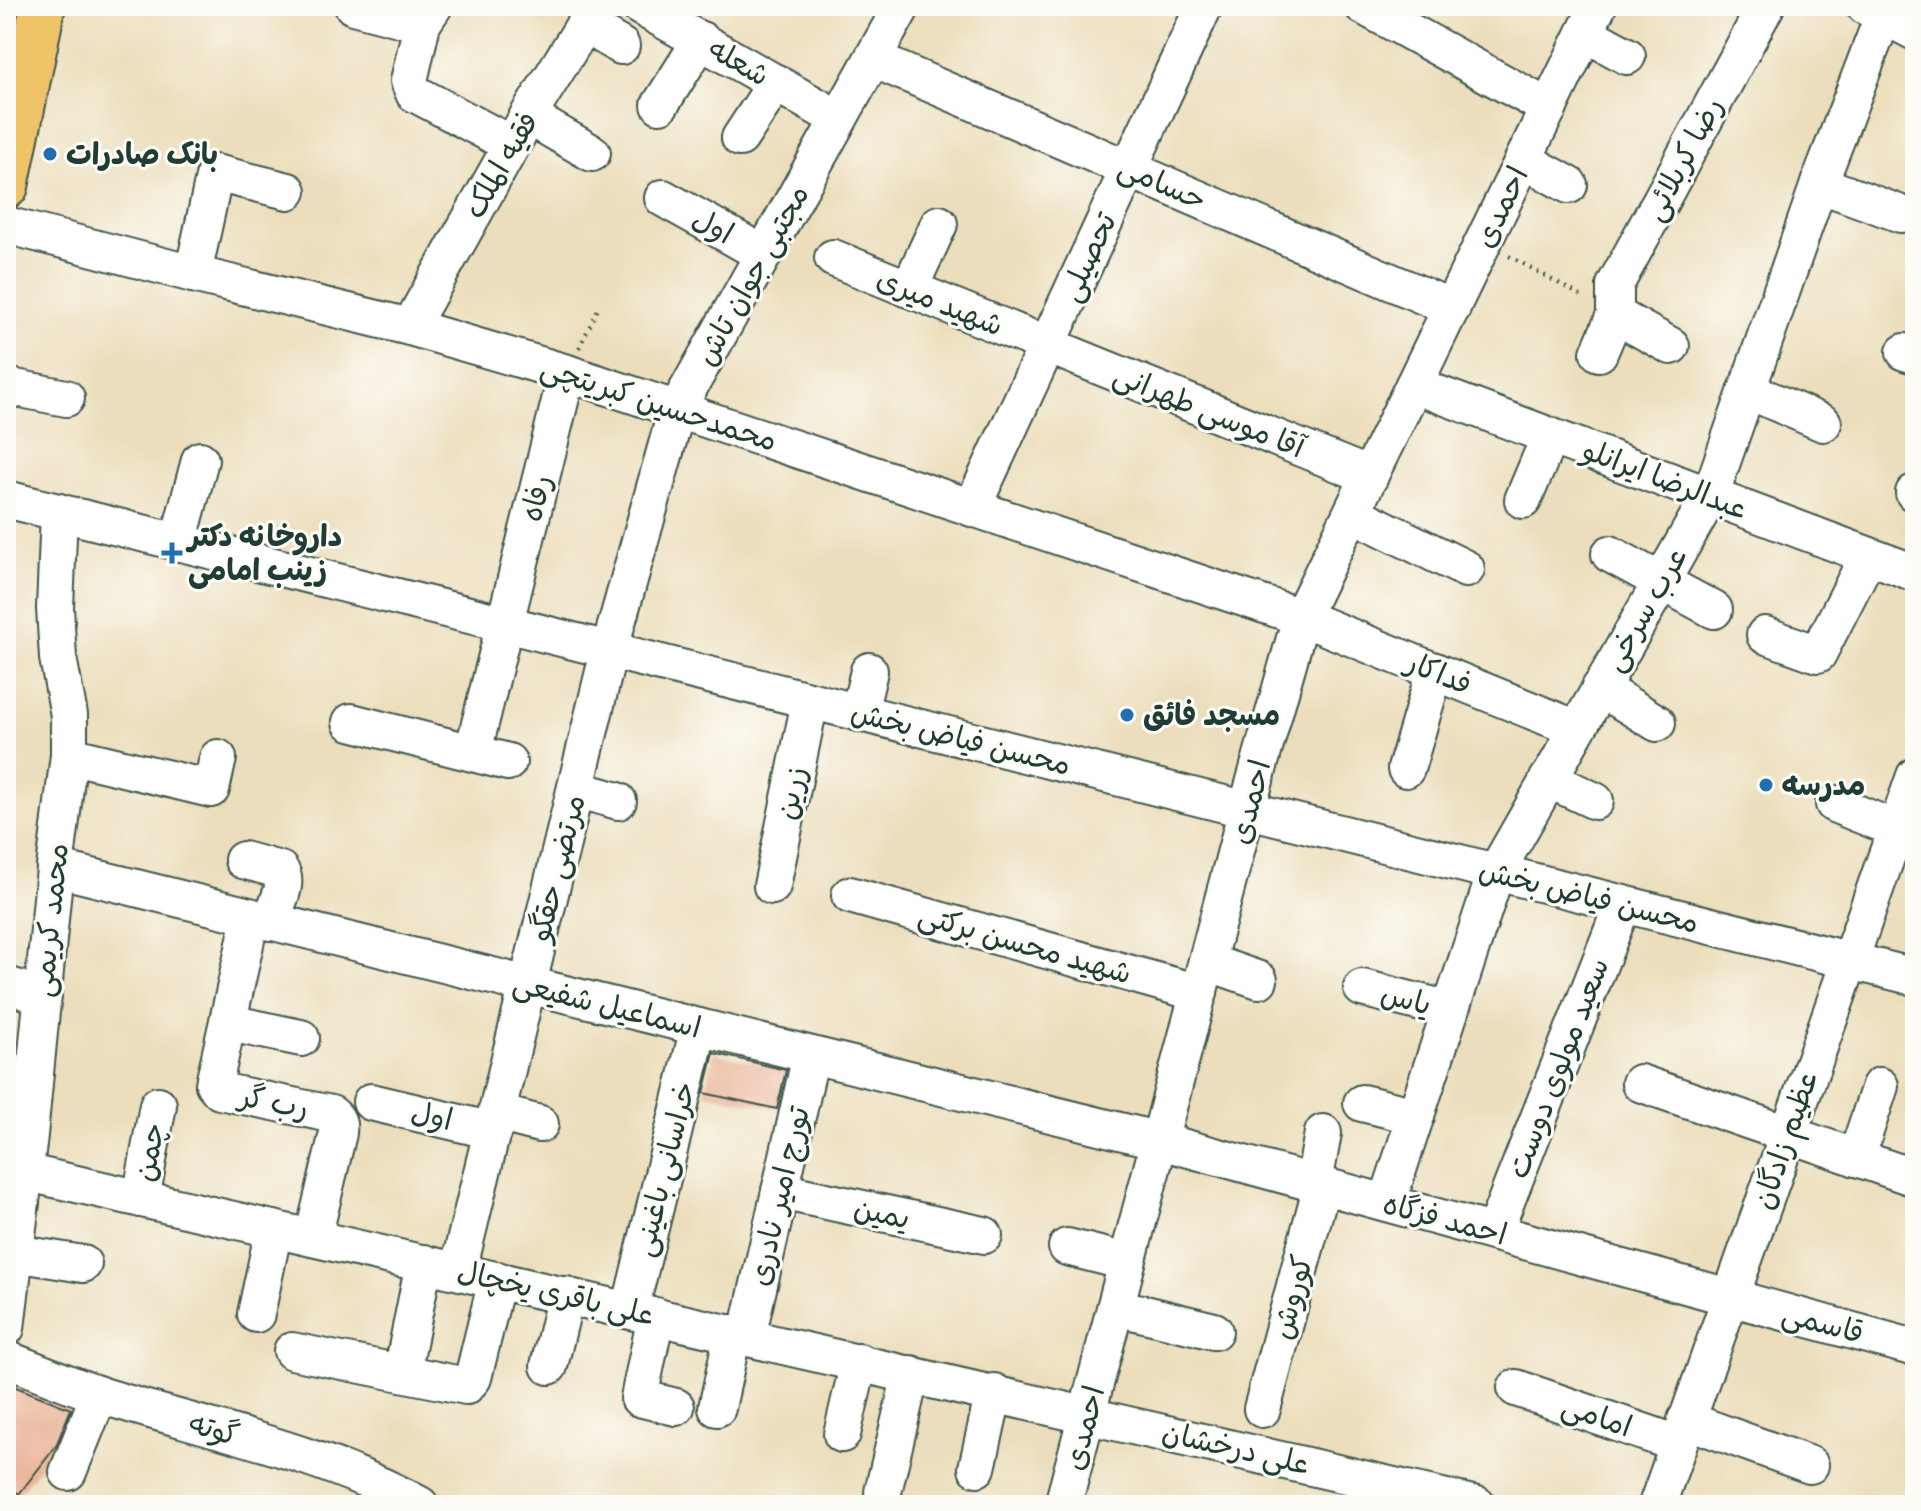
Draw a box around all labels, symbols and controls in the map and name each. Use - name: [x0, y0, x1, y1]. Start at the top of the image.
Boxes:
- street label: شعله: [702, 28, 777, 95]
- street label: رضا کربلائی: [1633, 90, 1731, 228]
- street label: فقیه الملک: [454, 104, 547, 225]
- place label: بانک صادرات: [66, 133, 218, 173]
- marker: بانک صادرات: [41, 145, 59, 163]
- street label: حسامی: [1113, 146, 1212, 218]
- street label: احمدی: [1463, 159, 1537, 254]
- street label: مجتبی جوان تاش: [685, 177, 817, 372]
- street label: اول: [686, 198, 741, 253]
- street label: تحصیلی: [1049, 205, 1125, 308]
- street label: شهید میری: [871, 258, 1010, 345]
- street label: محمدحسین کبریتچی: [536, 346, 783, 460]
- street label: آقا موسی طهرانی: [1108, 354, 1312, 467]
- street label: عبدالرضا ایرانلو: [1575, 428, 1754, 529]
- street label: رفاه: [510, 470, 560, 525]
- place label: داروخانه دکتر زینب امامی: [185, 515, 342, 589]
- street label: عرب سرخی: [1593, 539, 1696, 678]
- marker: داروخانه دکتر زینب امامی: [163, 544, 181, 562]
- street label: فداکار: [1398, 640, 1478, 703]
- street label: محسن فیاض بخش: [847, 690, 1075, 784]
- place label: مسجد فائق: [1143, 694, 1280, 734]
- marker: مسجد فائق: [1118, 706, 1136, 724]
- street label: احمدی: [1219, 755, 1279, 848]
- street label: زرین: [765, 762, 815, 823]
- place label: مدرسه: [1782, 764, 1866, 804]
- marker: مدرسه: [1757, 776, 1775, 794]
- street label: مرتضی حقگو: [518, 790, 594, 947]
- street label: محمد کریمی: [21, 841, 77, 999]
- street label: محسن فیاض بخش: [1475, 848, 1703, 942]
- street label: شهید محسن برکتی: [914, 893, 1137, 993]
- street label: سعید مولوی دوست: [1497, 952, 1618, 1184]
- street label: اسماعیل شفیعی: [509, 961, 706, 1047]
- street label: یاس: [1377, 972, 1436, 1024]
- street label: عظیم زادگان: [1742, 1065, 1829, 1215]
- street label: رب گر: [233, 1074, 312, 1127]
- street label: خراسانی باغینی: [622, 1077, 704, 1260]
- street label: اول: [408, 1091, 457, 1139]
- street label: تورج امیر نادری: [738, 1102, 819, 1290]
- street label: چمن: [123, 1119, 173, 1185]
- street label: احمد فزگاه: [1379, 1182, 1512, 1254]
- street label: یمین: [850, 1187, 914, 1237]
- street label: علی باقری یخچال: [454, 1250, 659, 1334]
- street label: کوروش: [1261, 1250, 1321, 1343]
- street label: قاسمی: [1778, 1292, 1869, 1352]
- street label: احمدی: [1053, 1381, 1113, 1474]
- street label: امامی: [1557, 1384, 1638, 1446]
- street label: گوته: [184, 1402, 244, 1455]
- street label: علی درخشان: [1159, 1411, 1314, 1483]

